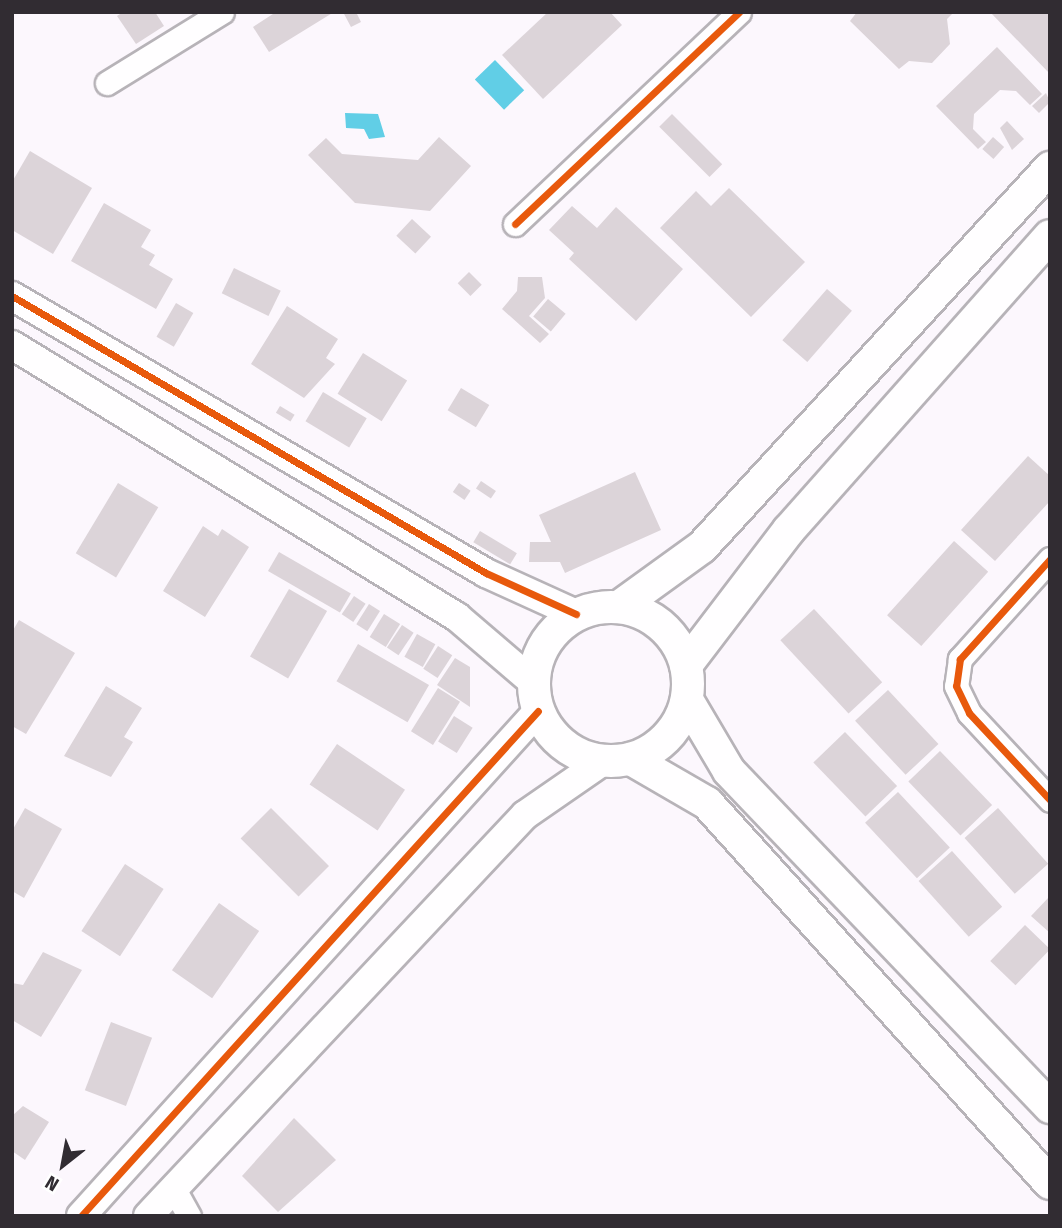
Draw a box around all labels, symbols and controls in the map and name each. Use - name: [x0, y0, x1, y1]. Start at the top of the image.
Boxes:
- north arrow: [28, 1130, 98, 1200]
- text: N: [41, 1171, 63, 1196]

